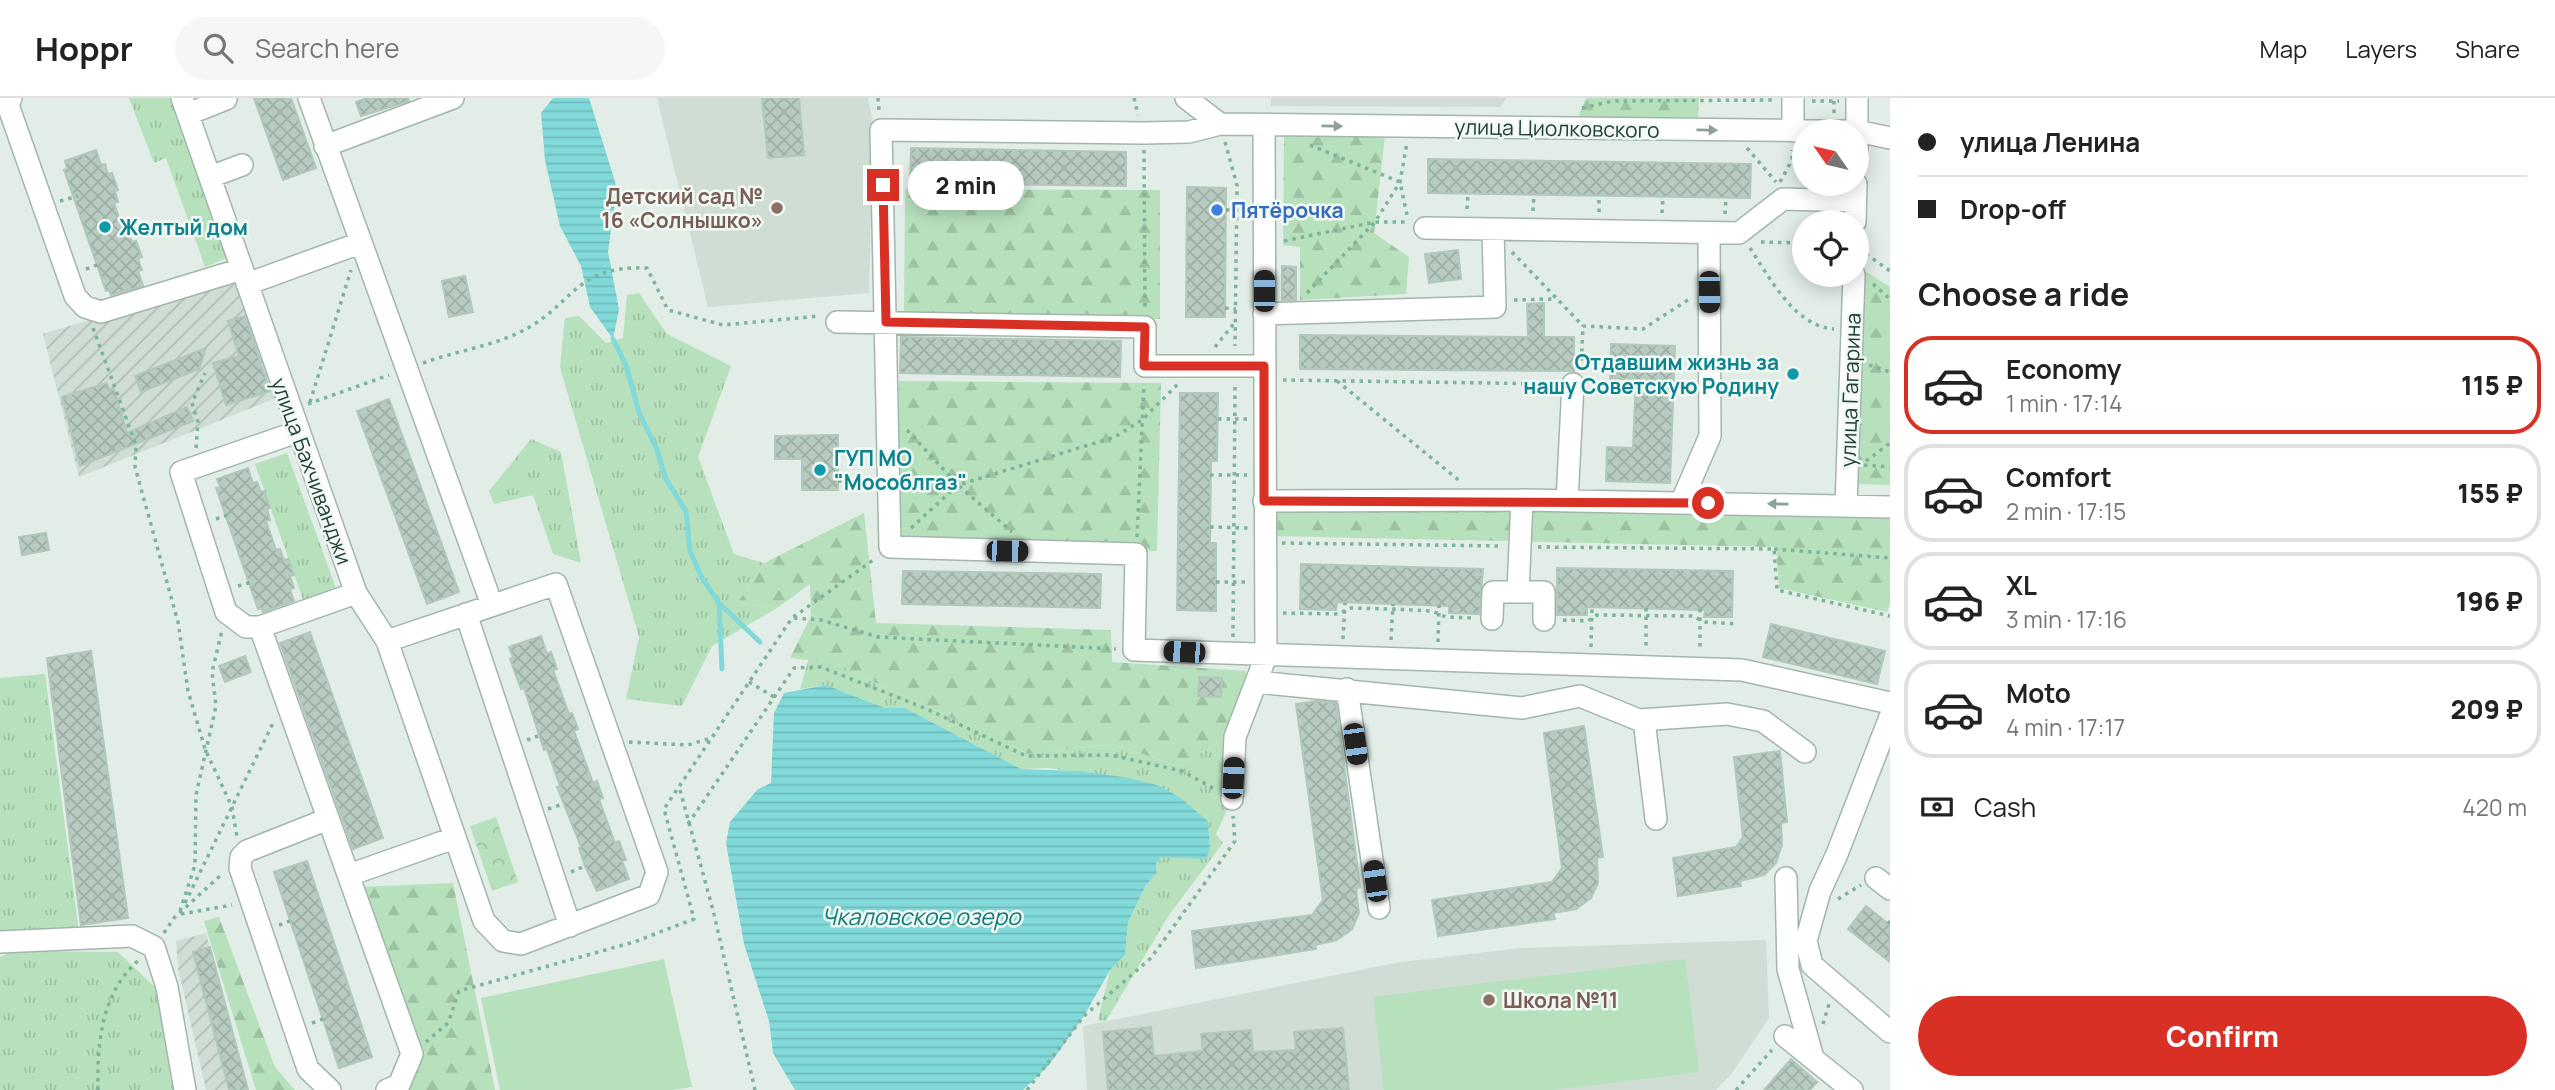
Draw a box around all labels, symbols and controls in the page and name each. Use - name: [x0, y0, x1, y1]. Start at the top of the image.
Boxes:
- search box: [175, 17, 665, 80]
- text: Hoppr: [35, 26, 133, 71]
- icon: search: [199, 29, 237, 67]
- text: Search here: [255, 30, 400, 66]
- text: Map: [2260, 32, 2307, 65]
- text: Layers: [2345, 32, 2417, 65]
- text: Share: [2455, 32, 2520, 65]
- street label: улица Циолковского: [1454, 112, 1660, 144]
- north arrow: [1792, 119, 1869, 196]
- map controls: [1792, 119, 1869, 287]
- one-way arrow: [1321, 120, 1343, 132]
- one-way arrow: [1696, 124, 1718, 136]
- text: улица Ленина: [1960, 124, 2140, 160]
- callout: 2 min: [908, 160, 1023, 210]
- route end: [867, 169, 899, 201]
- text: 2 min: [936, 169, 997, 201]
- place label: Детский сад № 16 «Солнышко»: [601, 182, 763, 234]
- text: Drop-off: [1960, 191, 2066, 227]
- place label: Пятёрочка: [1231, 196, 1344, 224]
- marker: Детский сад № 16 «Солнышко»: [769, 200, 785, 216]
- marker: Пятёрочка: [1209, 202, 1225, 218]
- button: locate: [1792, 210, 1869, 287]
- place label: Желтый дом: [119, 213, 248, 241]
- marker: Желтый дом: [97, 219, 113, 235]
- car: [1254, 270, 1275, 312]
- car: [1699, 271, 1720, 313]
- text: Choose a ride: [1918, 272, 2129, 316]
- street label: улица Гагарина: [1833, 312, 1867, 468]
- place label: Отдавшим жизнь за нашу Советскую Родину: [1523, 348, 1779, 400]
- text: Economy: [2006, 351, 2121, 387]
- icon: car: [1922, 354, 1985, 417]
- marker: Отдавшим жизнь за нашу Советскую Родину: [1785, 366, 1801, 382]
- text: 115 ₽: [2461, 367, 2523, 403]
- street label: улица Бахчиванджи: [265, 374, 359, 568]
- text: 1 min · 17:14: [2006, 387, 2122, 419]
- place label: ГУП МО "Мособлгаз": [834, 444, 967, 496]
- text: Comfort: [2006, 459, 2112, 495]
- marker: ГУП МО "Мособлгаз": [812, 462, 828, 478]
- icon: car: [1922, 462, 1985, 525]
- text: 155 ₽: [2457, 475, 2523, 511]
- route start: [1692, 487, 1724, 519]
- text: 2 min · 17:15: [2006, 495, 2126, 527]
- one-way arrow: [1767, 498, 1789, 510]
- car: [986, 540, 1029, 562]
- text: XL: [2006, 567, 2037, 603]
- icon: car: [1922, 570, 1985, 633]
- text: 196 ₽: [2456, 583, 2523, 619]
- text: 3 min · 17:16: [2006, 603, 2127, 635]
- car: [1163, 640, 1206, 664]
- text: Moto: [2006, 675, 2071, 711]
- icon: car: [1922, 678, 1985, 741]
- text: 209 ₽: [2450, 691, 2523, 727]
- text: 4 min · 17:17: [2006, 711, 2125, 743]
- car: [1342, 722, 1369, 766]
- car: [1222, 756, 1245, 800]
- icon: cash: [1918, 788, 1956, 826]
- text: Cash: [1974, 789, 2036, 825]
- text: 420 m: [2462, 791, 2527, 823]
- car: [1362, 859, 1389, 903]
- water label: Чкаловское озеро: [821, 900, 1022, 932]
- place label: Школа №11: [1503, 986, 1618, 1014]
- marker: Школа №11: [1481, 992, 1497, 1008]
- button: Confirm: [1918, 996, 2527, 1076]

